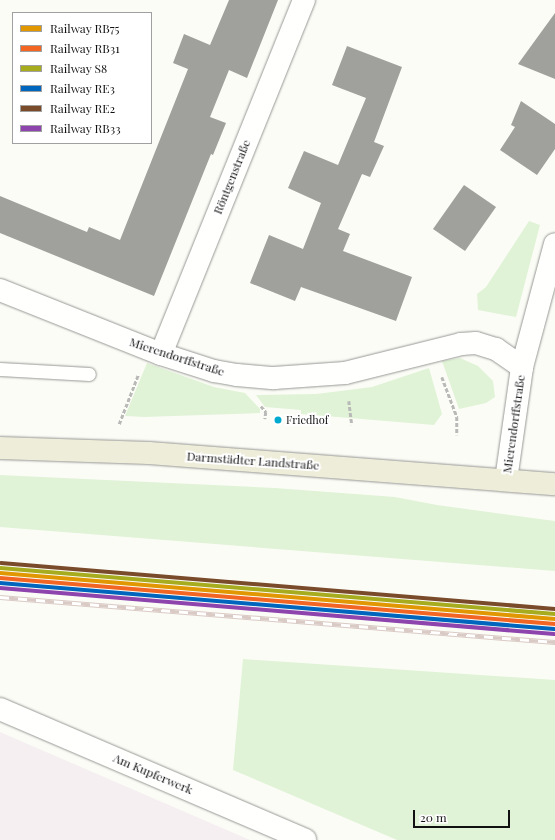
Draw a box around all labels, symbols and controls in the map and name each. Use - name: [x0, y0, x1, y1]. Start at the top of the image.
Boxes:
- legend: [12, 12, 152, 144]
- text: Railway RB75: [50, 20, 120, 36]
- text: Railway RB31: [50, 40, 120, 56]
- text: Railway S8: [50, 60, 107, 76]
- text: Railway RE3: [50, 80, 115, 96]
- text: Railway RE2: [50, 100, 115, 116]
- text: Railway RB33: [50, 120, 121, 136]
- street label: Röntgenstraße: [211, 138, 253, 216]
- street label: Mierendorffstraße: [128, 335, 226, 379]
- street label: Mierendorffstraße: [500, 374, 528, 474]
- place label: Friedhof: [286, 413, 328, 427]
- marker: Friedhof: [273, 415, 283, 425]
- street label: Darmstädter Landstraße: [186, 449, 320, 473]
- street label: Am Kupferwerk: [111, 751, 195, 797]
- scale bar: [415, 802, 512, 828]
- text: 20 m: [420, 809, 447, 825]

